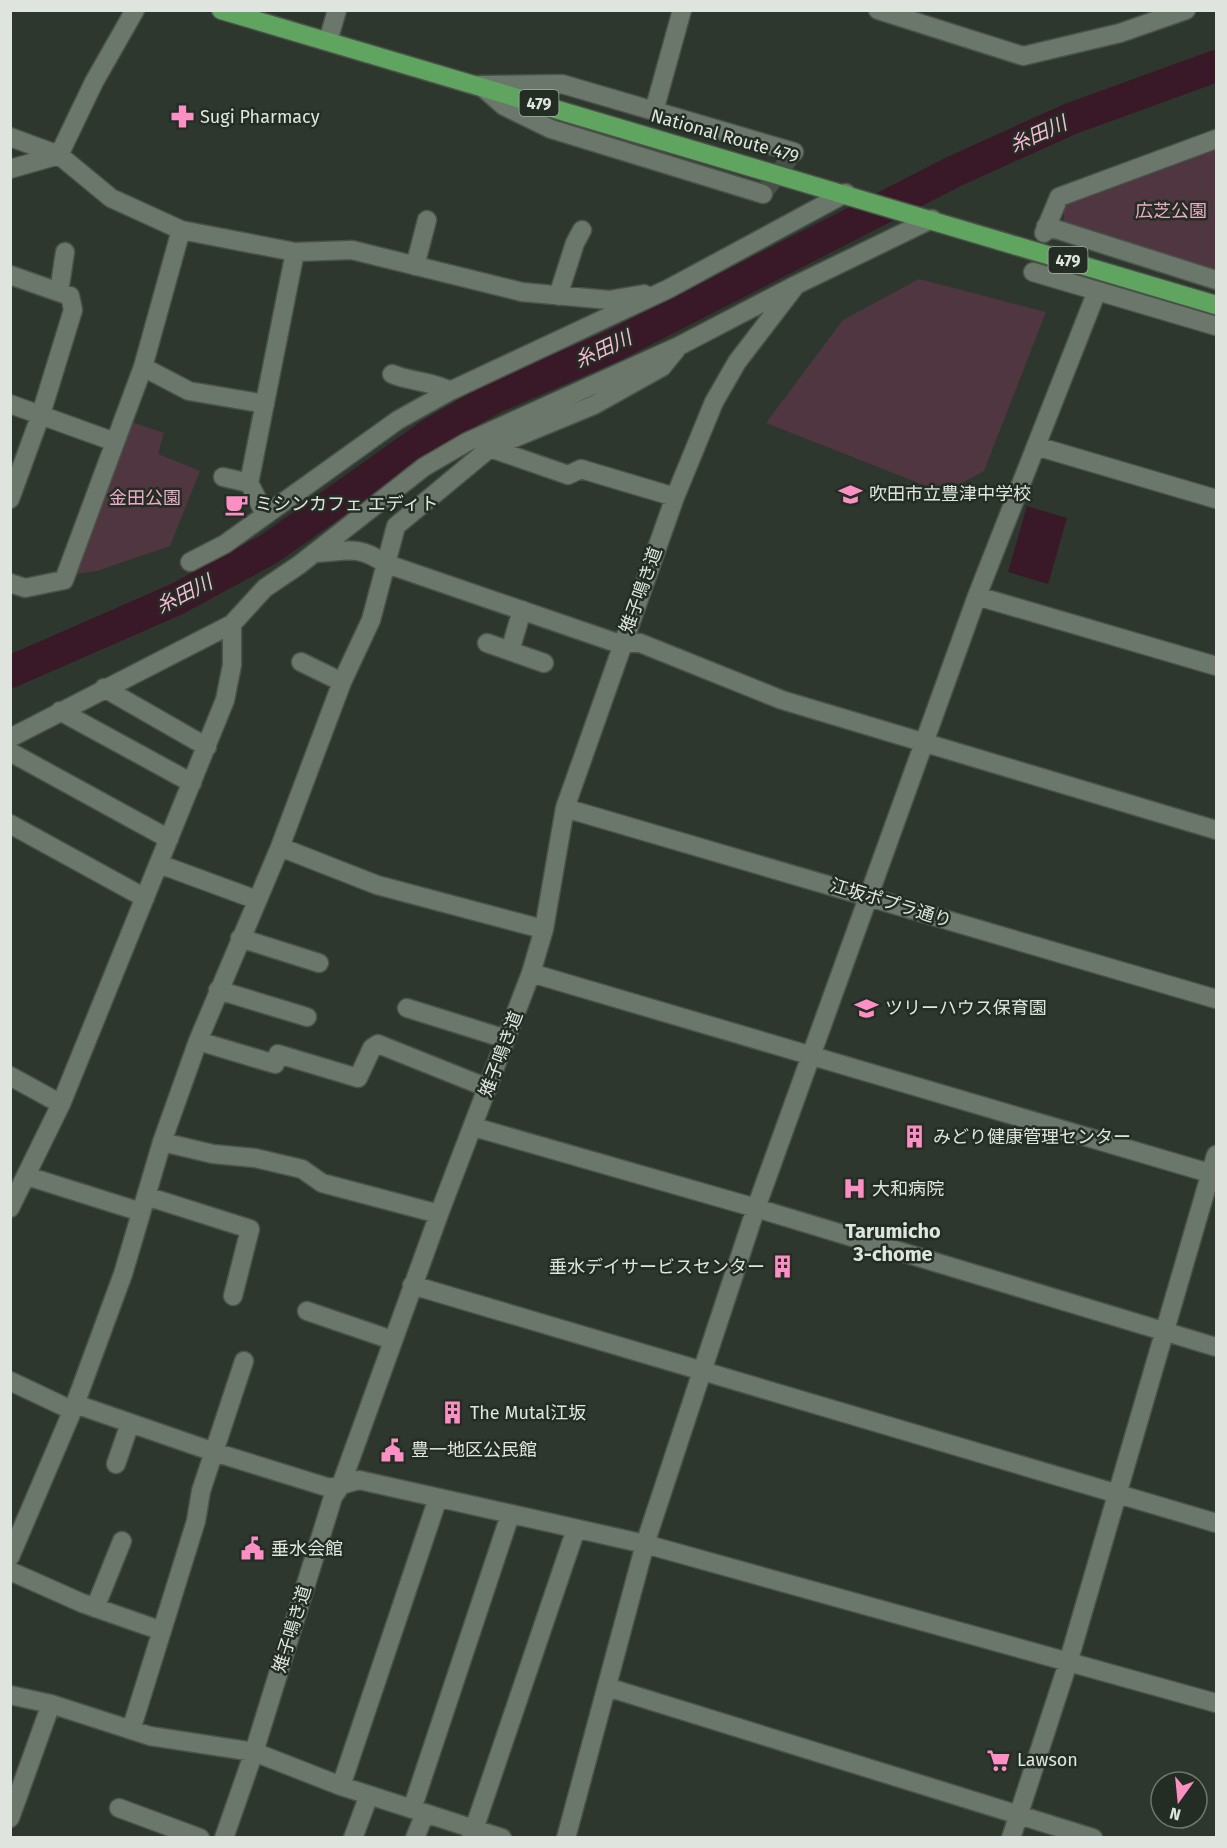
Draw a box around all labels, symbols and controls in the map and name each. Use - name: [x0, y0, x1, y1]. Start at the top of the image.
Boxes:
- road number: 479: [520, 90, 558, 116]
- pharmacy icon: Sugi Pharmacy: [169, 104, 195, 130]
- street label: National Route 479: [648, 104, 802, 168]
- place label: Sugi Pharmacy: [200, 106, 320, 128]
- water label: 糸田川: [1006, 110, 1072, 157]
- park label: 広芝公園: [1135, 200, 1207, 222]
- road number: 479: [1048, 247, 1088, 273]
- water label: 糸田川: [571, 325, 637, 373]
- school or university icon: 吹田市立豊津中学校: [838, 481, 864, 507]
- place label: 吹田市立豊津中学校: [869, 483, 1031, 505]
- park label: 金田公園: [109, 487, 181, 509]
- cafe icon: ミシンカフェ エディト: [224, 491, 250, 517]
- place label: ミシンカフェ エディト: [255, 493, 439, 515]
- street label: 雉子鳴き道: [615, 544, 667, 636]
- water label: 糸田川: [152, 569, 218, 618]
- street label: 江坂ポプラ通り: [828, 874, 954, 932]
- school or university icon: ツリーハウス保育園: [854, 995, 880, 1021]
- place label: ツリーハウス保育園: [885, 997, 1047, 1019]
- street label: 雉子鳴き道: [475, 1008, 527, 1100]
- building icon: みどり健康管理センター: [902, 1124, 928, 1150]
- place label: みどり健康管理センター: [933, 1126, 1131, 1148]
- hospital icon: 大和病院: [841, 1176, 867, 1202]
- place label: 大和病院: [872, 1178, 944, 1200]
- district label: Tarumicho 3-chome: [845, 1219, 941, 1266]
- building icon: 垂水デイサービスセンター: [770, 1254, 796, 1280]
- place label: 垂水デイサービスセンター: [549, 1256, 765, 1278]
- building icon: The Mutal江坂: [439, 1400, 465, 1426]
- place label: The Mutal江坂: [470, 1402, 586, 1424]
- public building icon: 豊一地区公民館: [380, 1437, 406, 1463]
- place label: 豊一地区公民館: [411, 1439, 537, 1461]
- public building icon: 垂水会館: [240, 1536, 266, 1562]
- place label: 垂水会館: [271, 1538, 343, 1560]
- street label: 雉子鳴き道: [268, 1583, 316, 1675]
- supermarket icon: Lawson: [986, 1747, 1012, 1773]
- place label: Lawson: [1017, 1749, 1078, 1771]
- north arrow: [1149, 1770, 1209, 1830]
- text: N: [1168, 1803, 1183, 1825]

